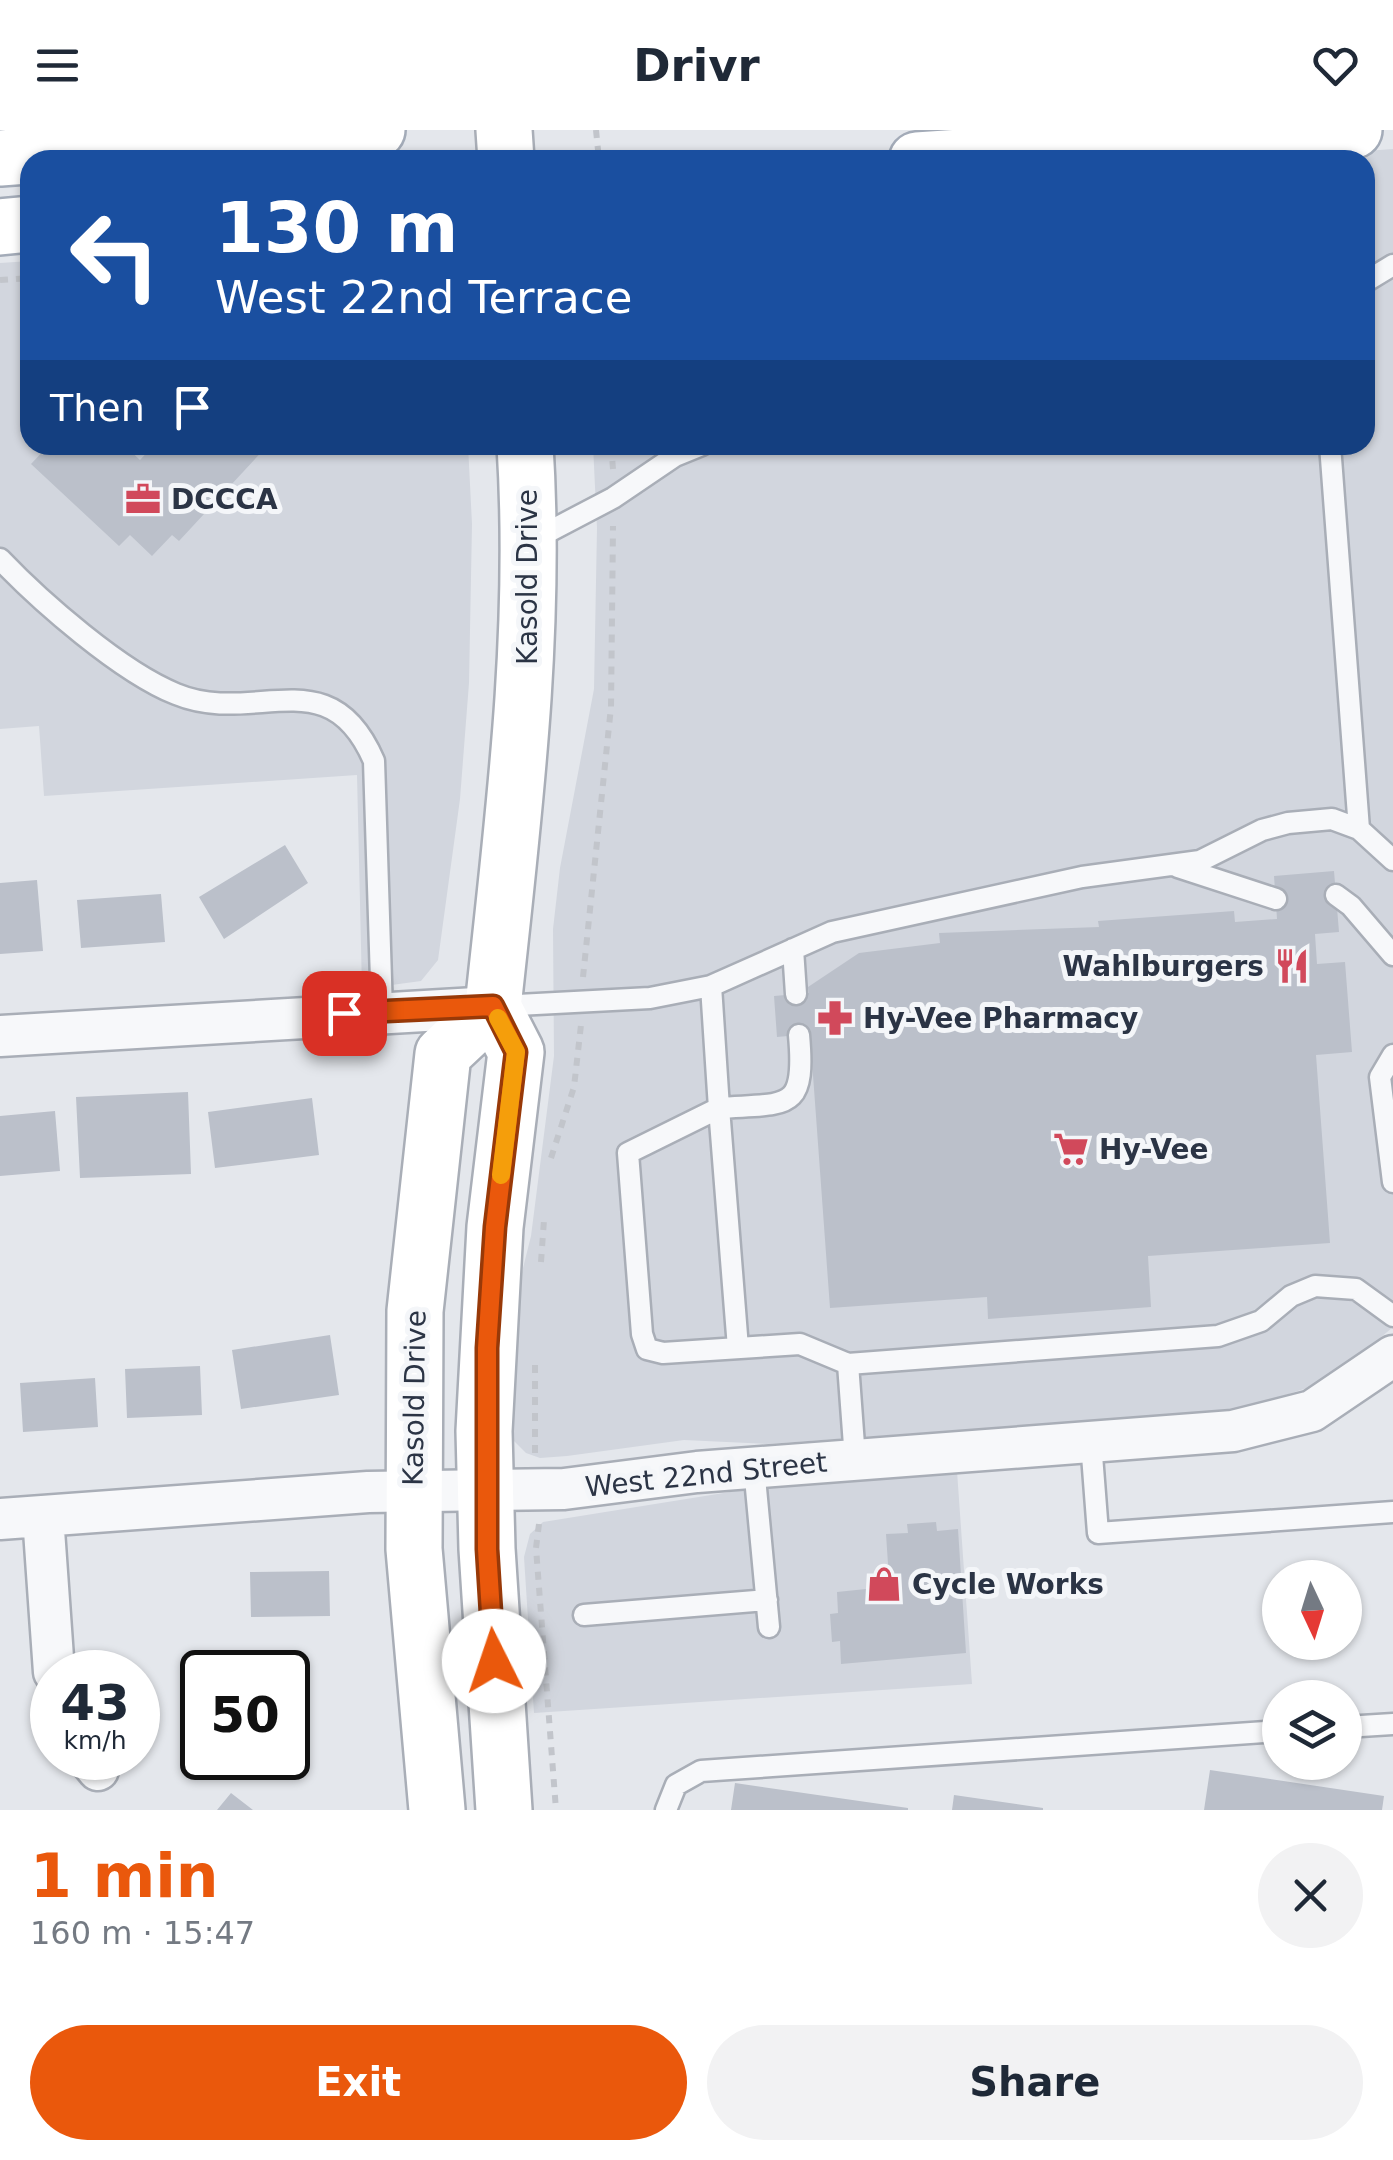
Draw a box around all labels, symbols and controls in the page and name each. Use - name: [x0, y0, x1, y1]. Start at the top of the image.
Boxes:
- icon: menu: [30, 38, 85, 93]
- icon: heart: [1308, 38, 1363, 93]
- text: Drivr: [633, 39, 760, 92]
- text: 130 m: [215, 187, 458, 269]
- icon: left: [50, 190, 180, 320]
- text: West 22nd Terrace: [215, 271, 632, 324]
- icon: arrive: [165, 380, 220, 435]
- text: Then: [50, 386, 145, 430]
- office icon: DCCCA: [124, 480, 162, 518]
- place label: DCCCA: [171, 483, 278, 516]
- street label: Kasold Drive: [511, 489, 544, 665]
- restaurant icon: Wahlburgers: [1273, 947, 1311, 985]
- place label: Wahlburgers: [1062, 950, 1264, 983]
- pin: [302, 971, 387, 1056]
- icon: arrive: [317, 986, 372, 1041]
- pharmacy icon: Hy-Vee Pharmacy: [816, 999, 854, 1037]
- place label: Hy-Vee Pharmacy: [863, 1002, 1138, 1035]
- supermarket icon: Hy-Vee: [1052, 1130, 1090, 1168]
- place label: Hy-Vee: [1099, 1133, 1208, 1166]
- street label: Kasold Drive: [396, 1310, 433, 1486]
- street label: West 22nd Street: [584, 1445, 829, 1504]
- north arrow: [1262, 1560, 1362, 1660]
- map controls: [1262, 1560, 1362, 1780]
- shop icon: Cycle Works: [865, 1565, 903, 1603]
- place label: Cycle Works: [912, 1568, 1104, 1601]
- position arrow: [442, 1609, 546, 1713]
- speed limit sign: 50: [180, 1650, 310, 1780]
- text: 43: [60, 1674, 130, 1732]
- button: layers: [1262, 1680, 1362, 1780]
- text: km/h: [63, 1726, 127, 1755]
- text: 1 min: [30, 1841, 218, 1911]
- button: close: [1258, 1843, 1363, 1948]
- text: 160 m · 15:47: [30, 1914, 255, 1952]
- button: Exit: [30, 2025, 687, 2140]
- button: Share: [707, 2025, 1363, 2140]

